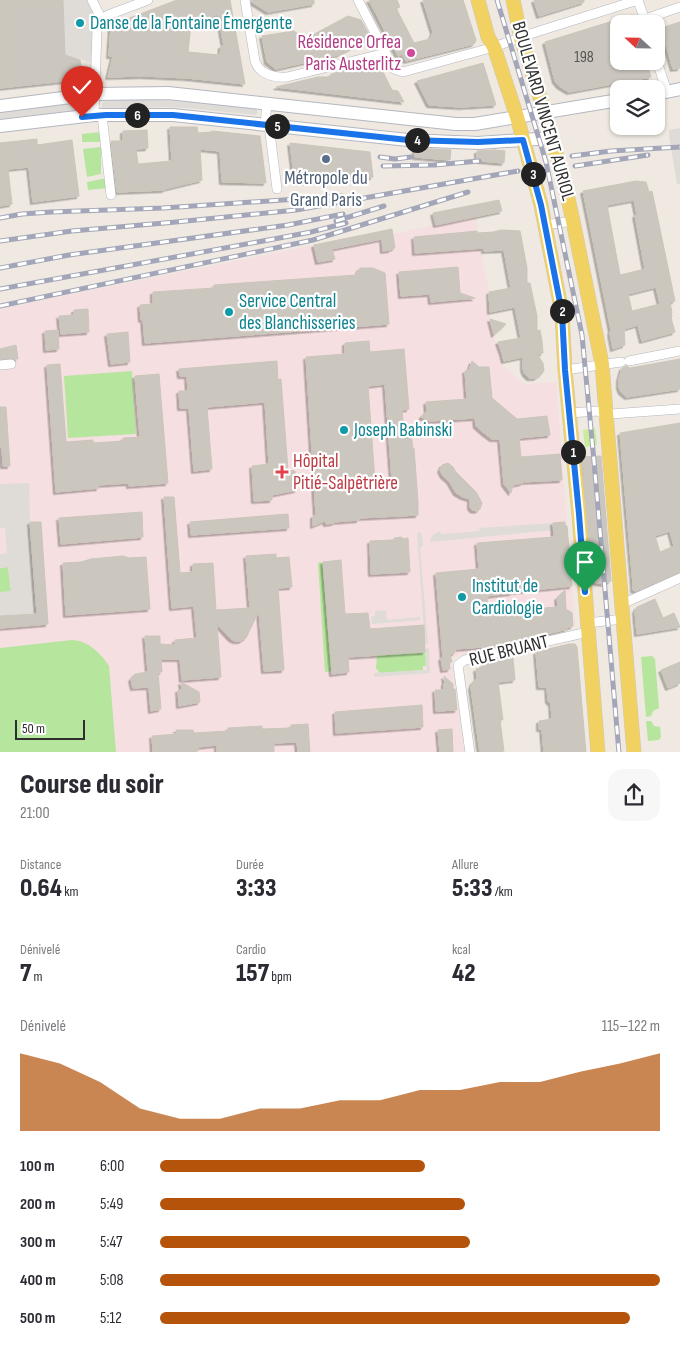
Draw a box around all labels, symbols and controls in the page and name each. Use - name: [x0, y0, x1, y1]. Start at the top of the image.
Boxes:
- place label: Danse de la Fontaine Émergente: [90, 12, 292, 35]
- north arrow: [610, 15, 665, 70]
- map controls: [610, 15, 665, 135]
- marker: Danse de la Fontaine Émergente: [74, 17, 86, 29]
- street label: BOULEVARD VINCENT AURIOL: [506, 19, 580, 203]
- place label: Résidence Orfea Paris Austerlitz: [297, 31, 401, 76]
- marker: Résidence Orfea Paris Austerlitz: [405, 47, 417, 59]
- house number: 198: [574, 48, 594, 67]
- pin: [61, 66, 103, 117]
- icon: check: [68, 73, 96, 101]
- button: layers: [610, 80, 665, 135]
- pin: 6: [124, 102, 150, 128]
- text: 6: [134, 107, 141, 124]
- pin: 5: [264, 114, 290, 138]
- text: 5: [274, 118, 281, 135]
- pin: 4: [404, 128, 430, 152]
- text: 4: [414, 132, 421, 149]
- marker: Métropole du Grand Paris: [320, 153, 332, 165]
- pin: 3: [520, 162, 546, 186]
- text: 3: [530, 166, 537, 183]
- place label: Métropole du Grand Paris: [284, 167, 368, 212]
- place label: Service Central des Blanchisseries: [239, 290, 356, 335]
- pin: 2: [550, 298, 574, 324]
- text: 2: [559, 303, 566, 320]
- marker: Service Central des Blanchisseries: [223, 306, 235, 318]
- place label: Joseph Babinski: [353, 419, 452, 442]
- marker: Joseph Babinski: [338, 424, 350, 436]
- pin: 1: [560, 440, 586, 464]
- text: 1: [571, 444, 576, 461]
- place label: Hôpital Pitié-Salpêtrière: [293, 450, 398, 495]
- marker: Hôpital Pitié-Salpêtrière: [275, 465, 289, 479]
- pin: [564, 541, 606, 592]
- icon: arrive: [571, 548, 599, 576]
- place label: Institut de Cardiologie: [472, 575, 543, 620]
- marker: Institut de Cardiologie: [456, 591, 468, 603]
- street label: RUE BRUANT: [467, 630, 551, 672]
- scale bar: [15, 718, 85, 741]
- text: 50 m: [22, 720, 45, 737]
- text: Course du soir: [20, 768, 164, 801]
- button: share: [608, 769, 660, 821]
- text: 21:00: [20, 804, 50, 823]
- text: Distance: [20, 856, 61, 873]
- text: Durée: [236, 856, 264, 873]
- text: Allure: [452, 856, 479, 873]
- text: 0.64: [20, 873, 62, 904]
- text: 3:33: [236, 873, 277, 904]
- text: 5:33: [452, 873, 492, 904]
- text: km: [62, 883, 79, 900]
- text: /km: [492, 883, 513, 900]
- text: Dénivelé: [20, 941, 60, 958]
- text: Cardio: [236, 941, 266, 958]
- text: kcal: [452, 941, 471, 958]
- text: 7: [20, 958, 31, 989]
- text: 157: [236, 958, 269, 989]
- text: 42: [452, 958, 475, 989]
- text: m: [31, 968, 43, 985]
- text: bpm: [269, 968, 292, 985]
- text: Dénivelé: [20, 1017, 66, 1036]
- text: 115–122 m: [602, 1017, 660, 1036]
- text: 100 m: [20, 1157, 55, 1176]
- text: 6:00: [100, 1157, 124, 1176]
- text: 200 m: [20, 1195, 55, 1214]
- text: 5:49: [100, 1195, 123, 1214]
- text: 300 m: [20, 1233, 56, 1252]
- text: 5:47: [100, 1233, 122, 1252]
- text: 400 m: [20, 1271, 56, 1290]
- text: 5:08: [100, 1271, 124, 1290]
- text: 500 m: [20, 1309, 55, 1328]
- text: 5:12: [100, 1309, 122, 1328]

